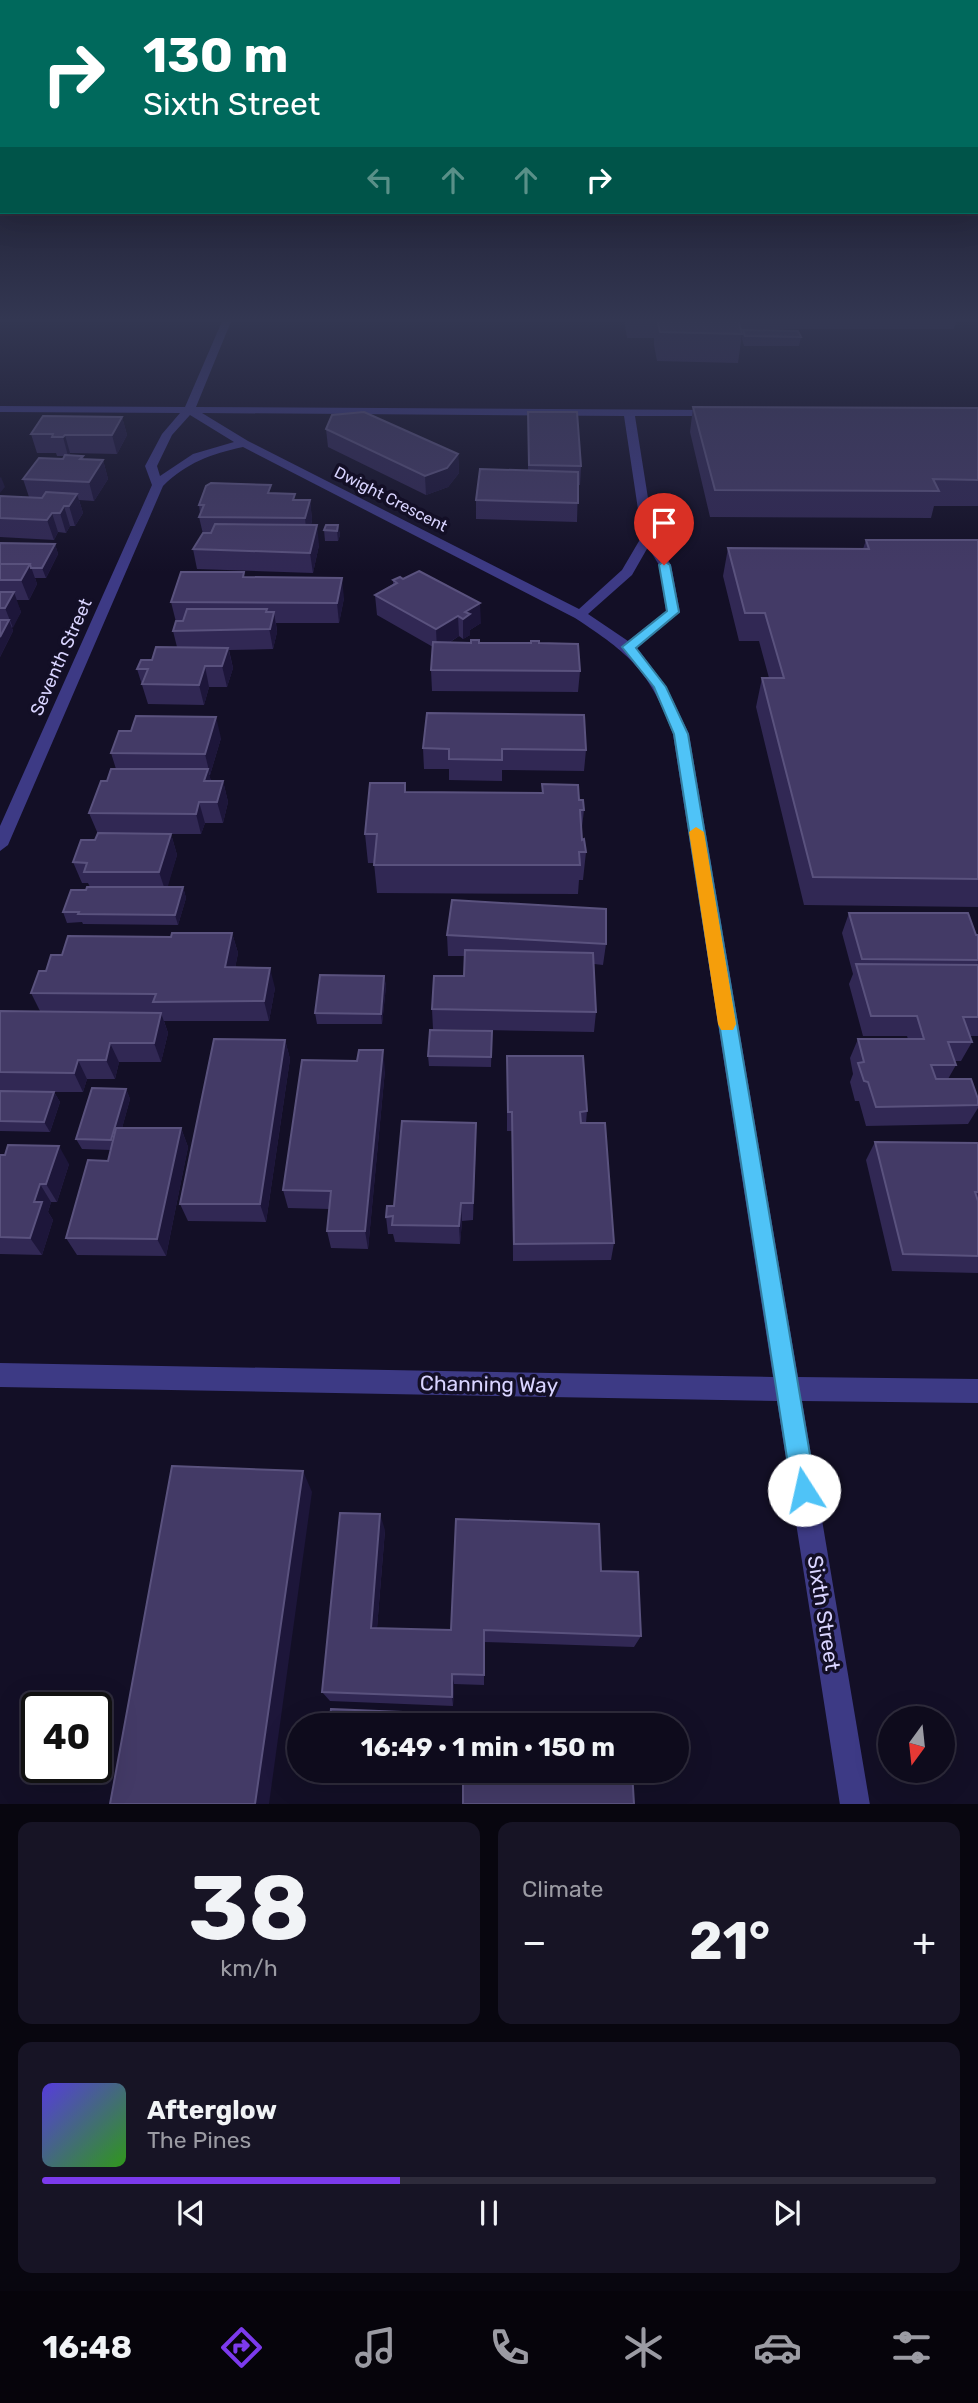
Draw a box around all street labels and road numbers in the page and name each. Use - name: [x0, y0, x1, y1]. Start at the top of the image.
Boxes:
- street label: Dwight Crescent: [331, 462, 451, 536]
- street label: Seventh Street: [25, 595, 97, 719]
- street label: Channing Way: [420, 1370, 559, 1398]
- street label: Sixth Street: [803, 1554, 845, 1672]

